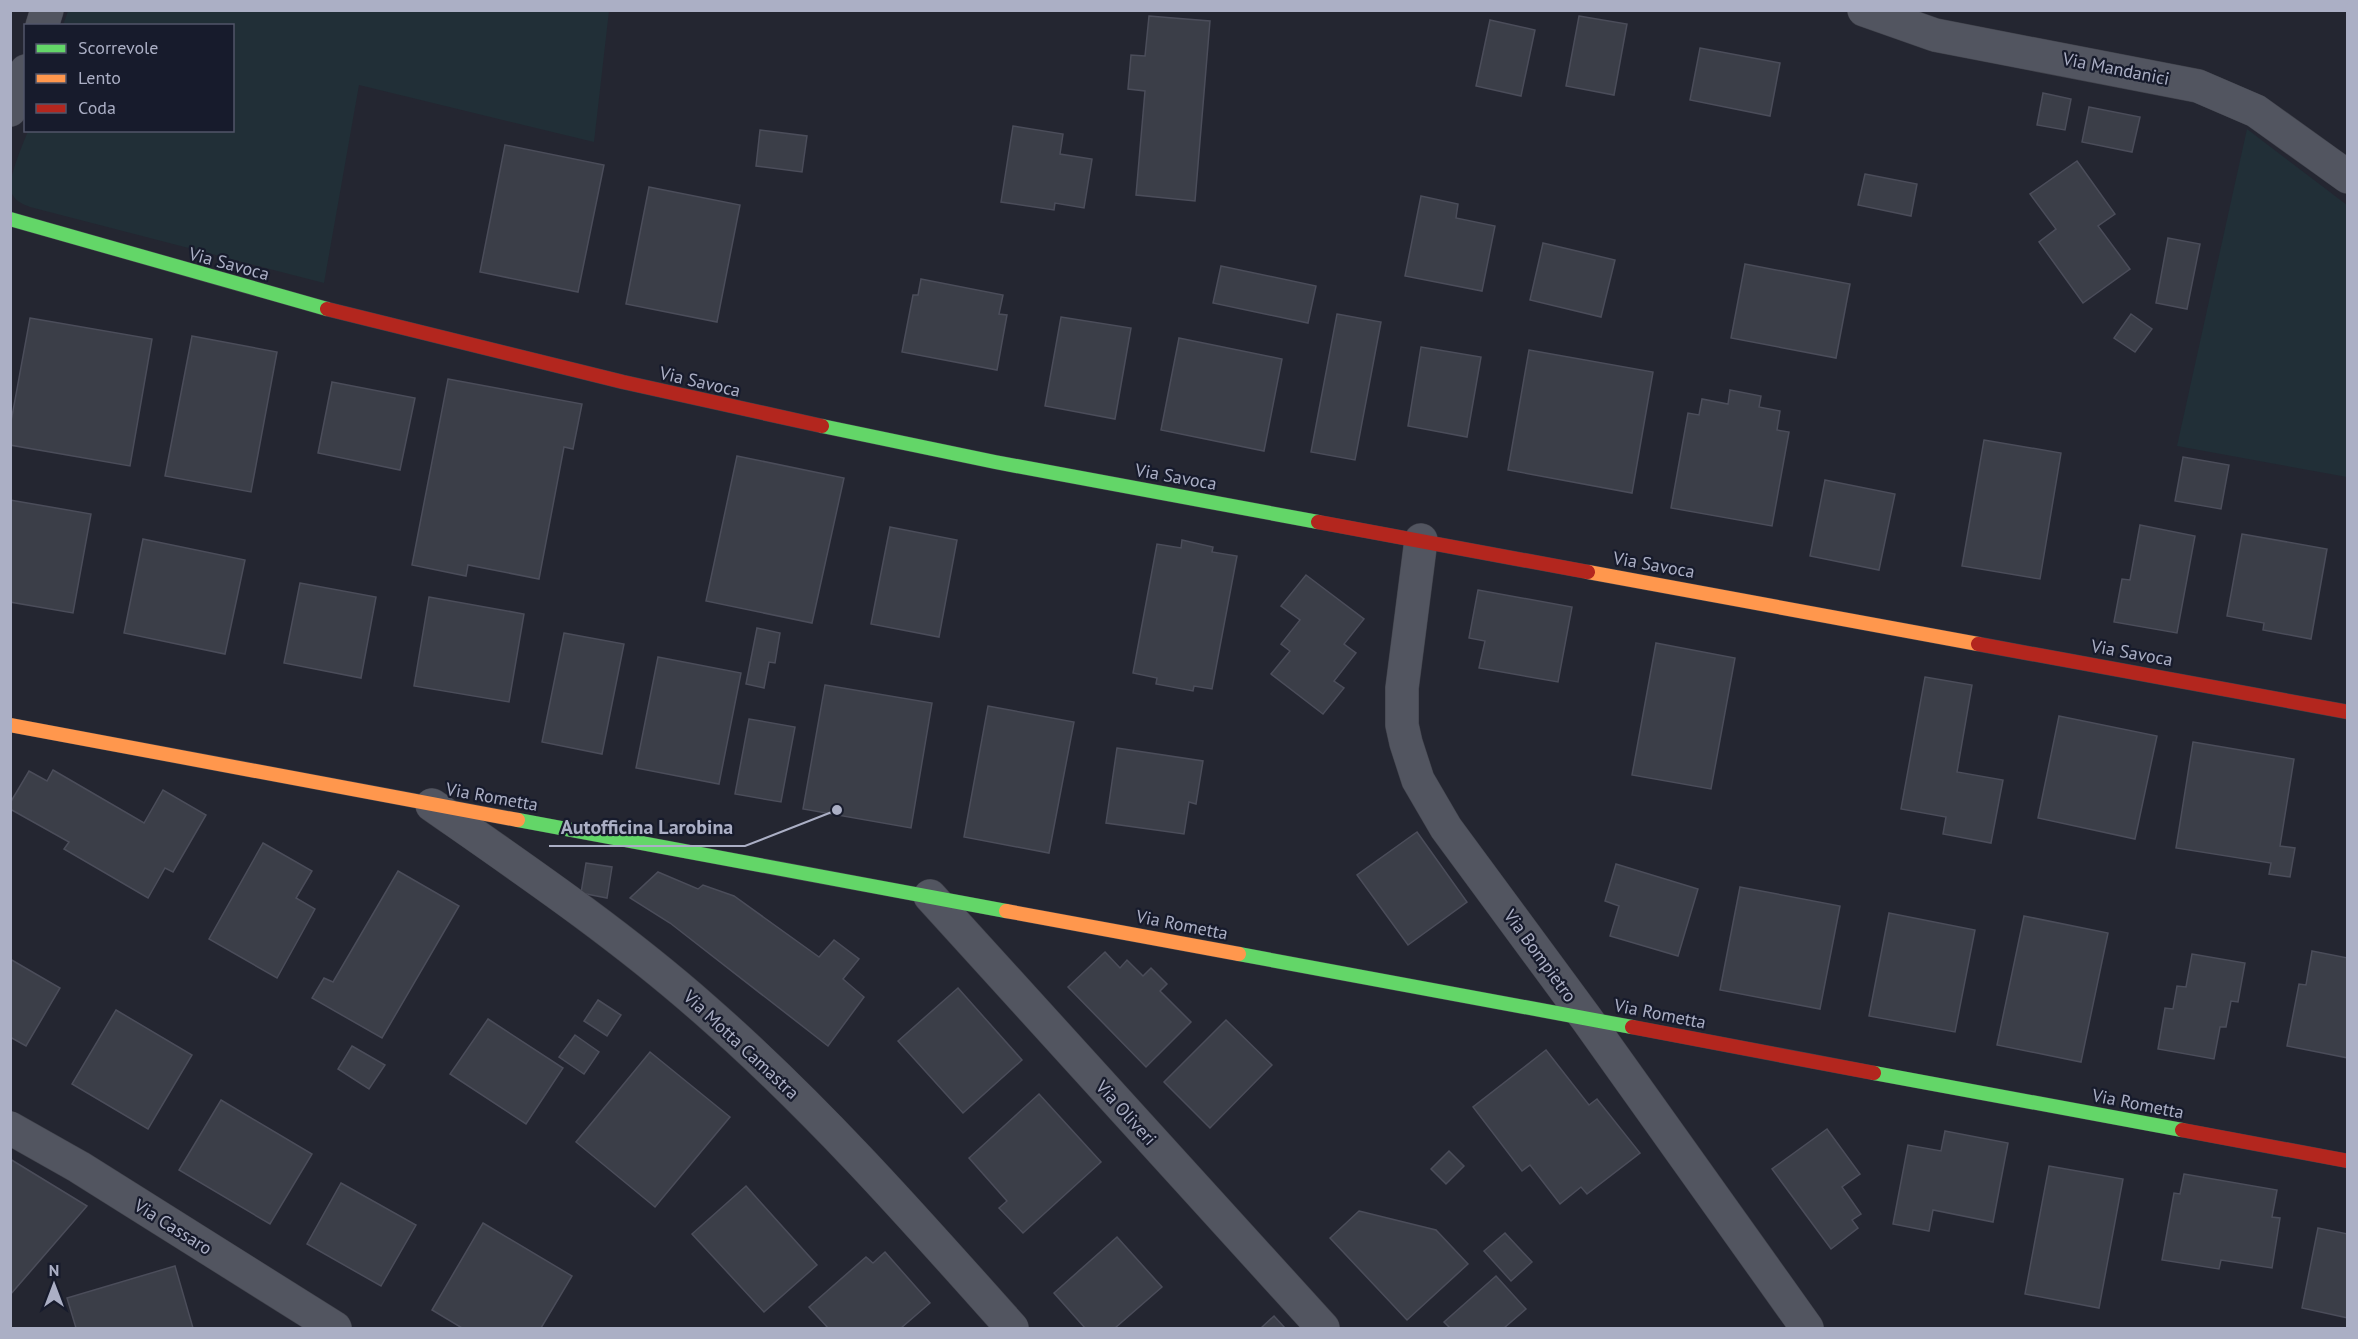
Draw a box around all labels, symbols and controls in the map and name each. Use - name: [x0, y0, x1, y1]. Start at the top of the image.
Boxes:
- legend: [24, 24, 234, 132]
- text: Scorrevole: [78, 36, 158, 59]
- street label: Via Mandanici: [2060, 47, 2171, 90]
- text: Lento: [78, 66, 121, 89]
- text: Coda: [78, 96, 116, 119]
- street label: Via Savoca: [185, 241, 272, 285]
- street label: Via Savoca: [656, 361, 743, 402]
- street label: Via Savoca: [1133, 458, 1219, 495]
- street label: Via Savoca: [1611, 546, 1697, 583]
- street label: Via Savoca: [2089, 634, 2175, 671]
- street label: Via Rometta: [443, 777, 540, 816]
- callout: Autofficina Larobina: [549, 808, 745, 846]
- text: Autofficina Larobina: [561, 814, 733, 840]
- street label: Via Rometta: [1133, 904, 1230, 945]
- street label: Via Bompietro: [1498, 904, 1582, 1007]
- street label: Via Motta Camastra: [678, 984, 804, 1104]
- street label: Via Rometta: [1611, 993, 1708, 1034]
- street label: Via Oliveri: [1090, 1075, 1162, 1150]
- street label: Via Rometta: [2089, 1083, 2186, 1124]
- street label: Via Cassaro: [129, 1193, 216, 1260]
- north arrow: [24, 1255, 84, 1315]
- text: N: [49, 1260, 59, 1280]

